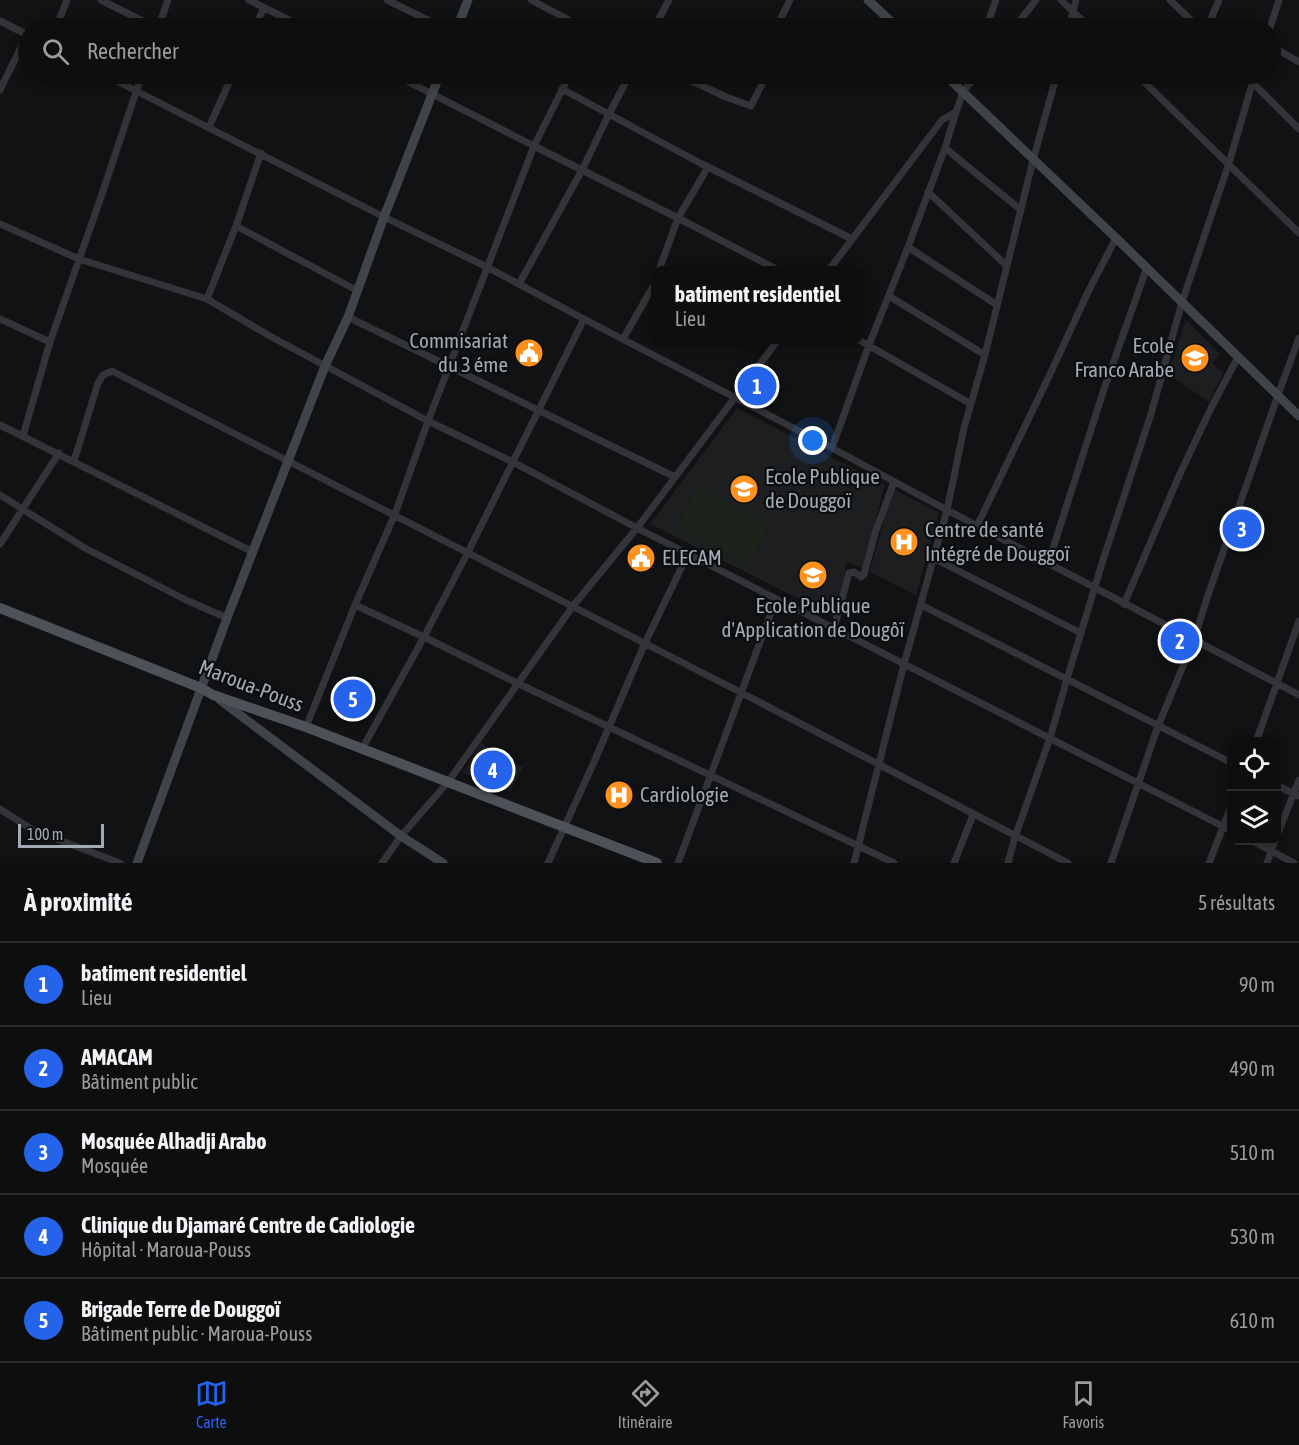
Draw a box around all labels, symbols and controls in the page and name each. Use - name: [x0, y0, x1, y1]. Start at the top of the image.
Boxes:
- search box: [18, 18, 1281, 84]
- icon: search: [39, 35, 72, 68]
- text: Rechercher: [87, 38, 178, 64]
- popup: [651, 266, 864, 344]
- text: batiment residentiel: [675, 281, 840, 307]
- text: Lieu: [675, 307, 706, 330]
- place label: Commisariat du 3 éme: [410, 328, 508, 376]
- place label: Ecole Franco Arabe: [1074, 333, 1174, 381]
- public building icon: Commisariat du 3 éme: [513, 337, 545, 369]
- school or university icon: Ecole Franco Arabe: [1179, 342, 1211, 374]
- pin: 1: [738, 364, 777, 408]
- your location: [798, 426, 827, 455]
- place label: Ecole Publique de Douggoï: [765, 464, 880, 512]
- school or university icon: Ecole Publique de Douggoï: [728, 473, 760, 505]
- pin: 3: [1222, 506, 1262, 552]
- place label: Centre de santé Intégré de Douggoï: [925, 517, 1070, 565]
- hospital icon: Centre de santé Intégré de Douggoï: [888, 526, 920, 558]
- public building icon: ELECAM: [625, 542, 657, 574]
- place label: ELECAM: [662, 545, 722, 569]
- school or university icon: Ecole Publique d'Application de Dougôï: [797, 559, 829, 591]
- place label: Ecole Publique d'Application de Dougôï: [722, 593, 905, 641]
- pin: 2: [1160, 618, 1200, 664]
- street label: Maroua-Pouss: [196, 654, 307, 716]
- pin: 5: [334, 676, 372, 722]
- map controls: [1227, 737, 1281, 845]
- button: locate: [1227, 737, 1281, 791]
- pin: 4: [474, 748, 512, 792]
- hospital icon: Cardiologie: [603, 779, 635, 811]
- place label: Cardiologie: [640, 782, 729, 806]
- button: layers: [1227, 791, 1281, 845]
- scale bar: [18, 821, 104, 848]
- text: 100 m: [27, 825, 63, 843]
- text: À proximité: [24, 887, 132, 917]
- text: 5 résultats: [1198, 891, 1275, 914]
- text: batiment residentiel: [81, 960, 247, 986]
- text: 1: [39, 973, 48, 996]
- text: 90 m: [1239, 973, 1275, 996]
- text: Lieu: [81, 986, 112, 1009]
- text: AMACAM: [81, 1044, 153, 1070]
- text: 2: [39, 1057, 48, 1080]
- text: 490 m: [1230, 1057, 1275, 1080]
- text: Bâtiment public: [81, 1070, 198, 1093]
- text: Mosquée Alhadji Arabo: [81, 1128, 267, 1154]
- text: 3: [39, 1141, 48, 1164]
- text: 510 m: [1230, 1141, 1275, 1164]
- text: Mosquée: [81, 1154, 148, 1177]
- text: Clinique du Djamaré Centre de Cadiologie: [81, 1212, 415, 1238]
- text: 4: [39, 1225, 48, 1248]
- text: 530 m: [1230, 1225, 1275, 1248]
- text: Hôpital · Maroua-Pouss: [81, 1238, 251, 1261]
- text: Brigade Terre de Douggoï: [81, 1296, 280, 1322]
- text: 5: [39, 1309, 48, 1332]
- text: 610 m: [1230, 1309, 1275, 1332]
- text: Bâtiment public · Maroua-Pouss: [81, 1322, 312, 1345]
- tab: Carte: [195, 1377, 228, 1431]
- tab: Itinéraire: [618, 1377, 673, 1431]
- tab: Favoris: [1062, 1377, 1104, 1431]

